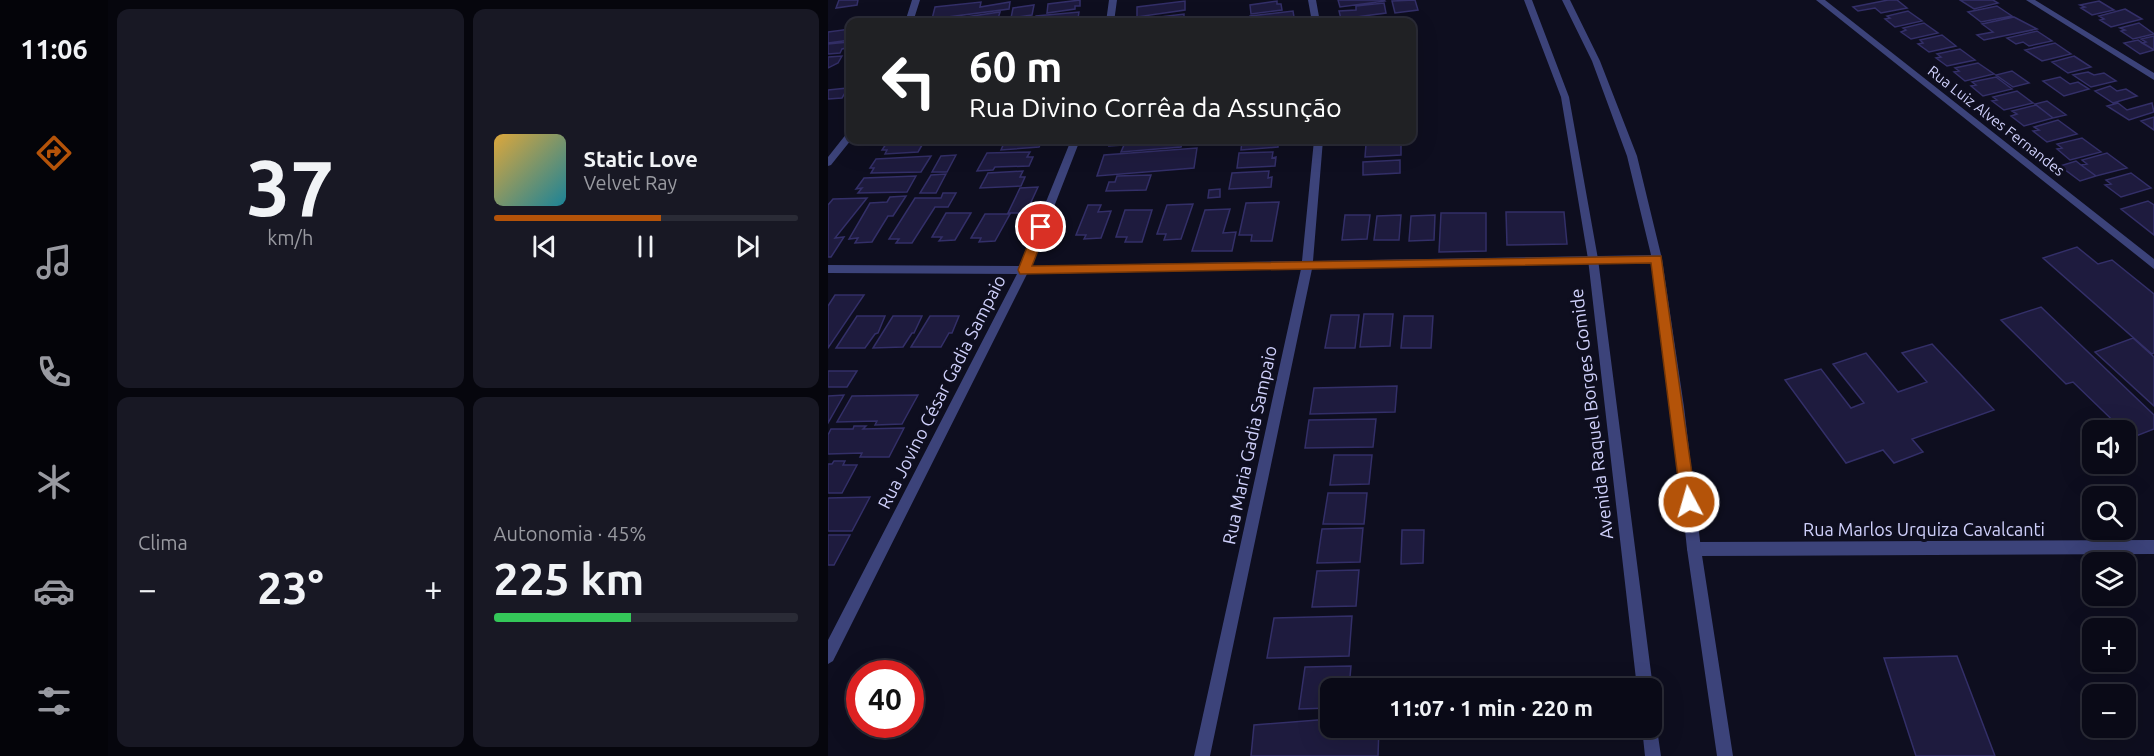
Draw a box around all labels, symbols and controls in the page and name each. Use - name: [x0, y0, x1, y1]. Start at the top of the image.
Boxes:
- text: 11:06: [20, 34, 88, 64]
- icon: left: [870, 42, 948, 120]
- text: 60 m: [969, 43, 1063, 90]
- street label: Rua Luiz Alves Fernandes: [1925, 62, 2068, 179]
- text: Rua Divino Corrêa da Assunção: [969, 92, 1342, 122]
- icon: directions: [33, 132, 75, 174]
- text: 37: [246, 143, 334, 231]
- text: Static Love: [584, 146, 698, 171]
- text: Velvet Ray: [584, 171, 677, 194]
- pin: [1015, 201, 1066, 252]
- icon: arrive: [1024, 210, 1057, 243]
- text: km/h: [267, 226, 313, 249]
- icon: previous: [528, 230, 561, 263]
- icon: pause: [629, 230, 662, 263]
- icon: next: [731, 230, 764, 263]
- icon: music: [33, 241, 75, 283]
- street label: Rua Jovino César Gadia Sampaio: [873, 271, 1009, 512]
- street label: Avenida Raquel Borges Gomide: [1566, 288, 1616, 541]
- street label: Rua Maria Gadia Sampaio: [1218, 344, 1280, 546]
- icon: phone: [33, 351, 75, 393]
- map controls: [2082, 420, 2136, 738]
- button: sound: [2082, 420, 2136, 474]
- icon: climate: [33, 461, 75, 503]
- position arrow: [1657, 470, 1721, 534]
- button: search: [2082, 486, 2136, 540]
- street label: Rua Marlos Urquiza Cavalcanti: [1803, 519, 2045, 539]
- text: Autonomia · 45%: [494, 522, 646, 545]
- text: Clima: [138, 531, 188, 554]
- button: layers: [2082, 552, 2136, 606]
- text: 225 km: [494, 553, 644, 604]
- text: 23°: [257, 562, 324, 613]
- icon: car: [33, 570, 75, 612]
- text: −: [138, 570, 157, 607]
- text: +: [424, 570, 443, 607]
- button: +: [2082, 618, 2136, 672]
- speed limit sign: 40: [846, 660, 924, 738]
- icon: filters: [33, 680, 75, 722]
- button: −: [2082, 684, 2136, 738]
- text: 11:07 · 1 min · 220 m: [1389, 695, 1593, 720]

